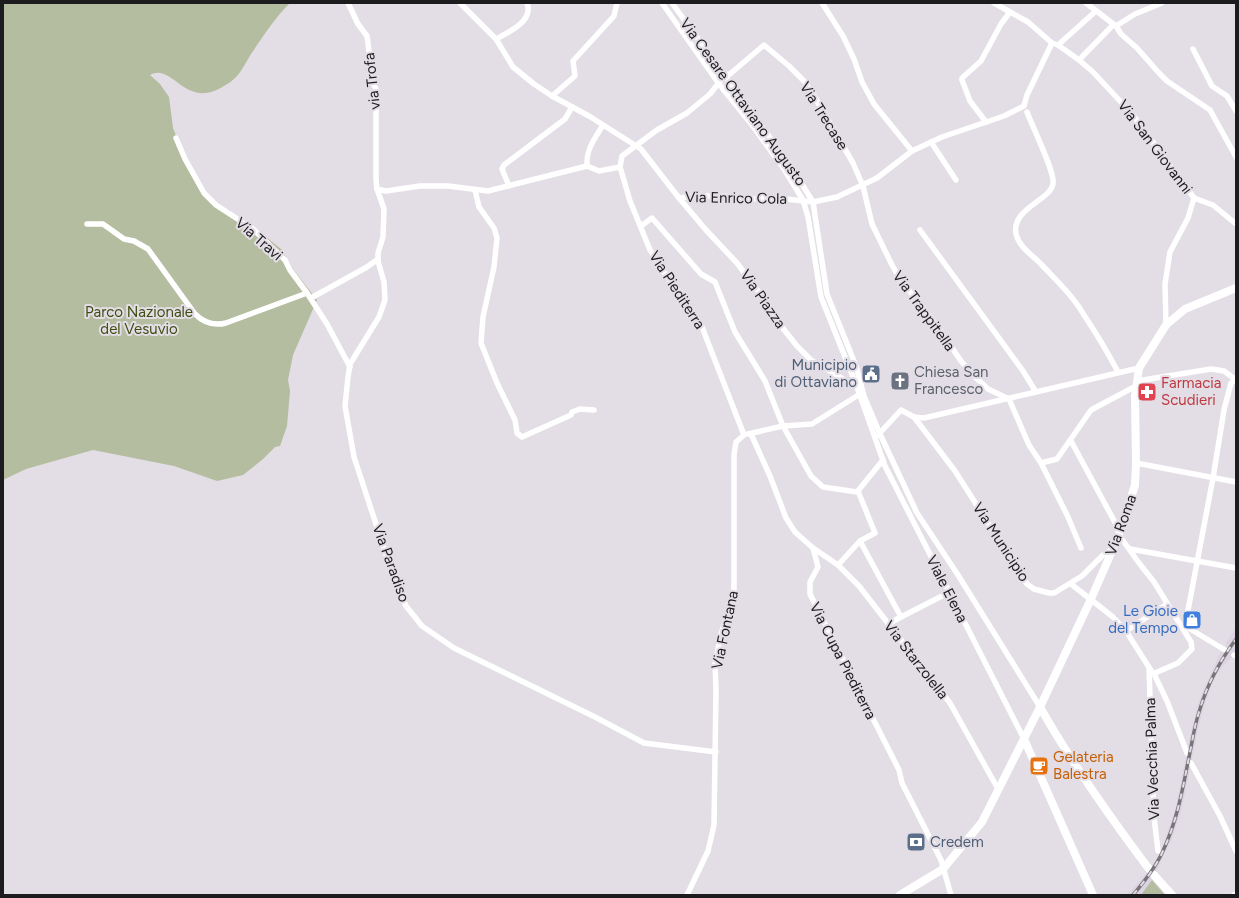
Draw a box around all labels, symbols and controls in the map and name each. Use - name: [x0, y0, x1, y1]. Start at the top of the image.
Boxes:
- street label: Via Cesare Ottaviano Augusto: [676, 15, 810, 190]
- street label: via Trofa: [360, 52, 384, 110]
- street label: Via Trecase: [796, 79, 852, 153]
- street label: Via San Giovanni: [1114, 96, 1196, 198]
- street label: Via Enrico Cola: [685, 188, 787, 208]
- street label: Via Travi: [232, 214, 286, 264]
- street label: Via Piediterra: [645, 248, 709, 332]
- street label: Via Piazza: [736, 266, 790, 332]
- street label: Via Trappitella: [889, 267, 959, 355]
- park label: Parco Nazionale del Vesuvio: [85, 303, 193, 338]
- place label: Municipio di Ottaviano: [775, 356, 857, 391]
- public building icon: Municipio di Ottaviano: [860, 363, 882, 385]
- place label: Chiesa San Francesco: [914, 363, 988, 398]
- church icon: Chiesa San Francesco: [889, 370, 911, 392]
- place label: Farmacia Scudieri: [1161, 374, 1221, 409]
- pharmacy icon: Farmacia Scudieri: [1136, 381, 1158, 403]
- street label: Via Roma: [1102, 492, 1140, 558]
- street label: Via Municipio: [969, 499, 1033, 585]
- street label: Via Paradiso: [369, 521, 414, 605]
- street label: Viale Elena: [922, 552, 972, 626]
- street label: Via Fontana: [708, 589, 742, 671]
- street label: Via Cupa Piediterra: [806, 599, 880, 723]
- place label: Le Gioie del Tempo: [1108, 602, 1178, 637]
- shop icon: Le Gioie del Tempo: [1181, 609, 1203, 631]
- street label: Via Starzolella: [880, 617, 952, 703]
- street label: Via Vecchia Palma: [1141, 697, 1163, 821]
- place label: Gelateria Balestra: [1053, 748, 1114, 783]
- cafe icon: Gelateria Balestra: [1028, 755, 1050, 777]
- bank icon: Credem: [905, 831, 927, 853]
- place label: Credem: [930, 833, 984, 851]

